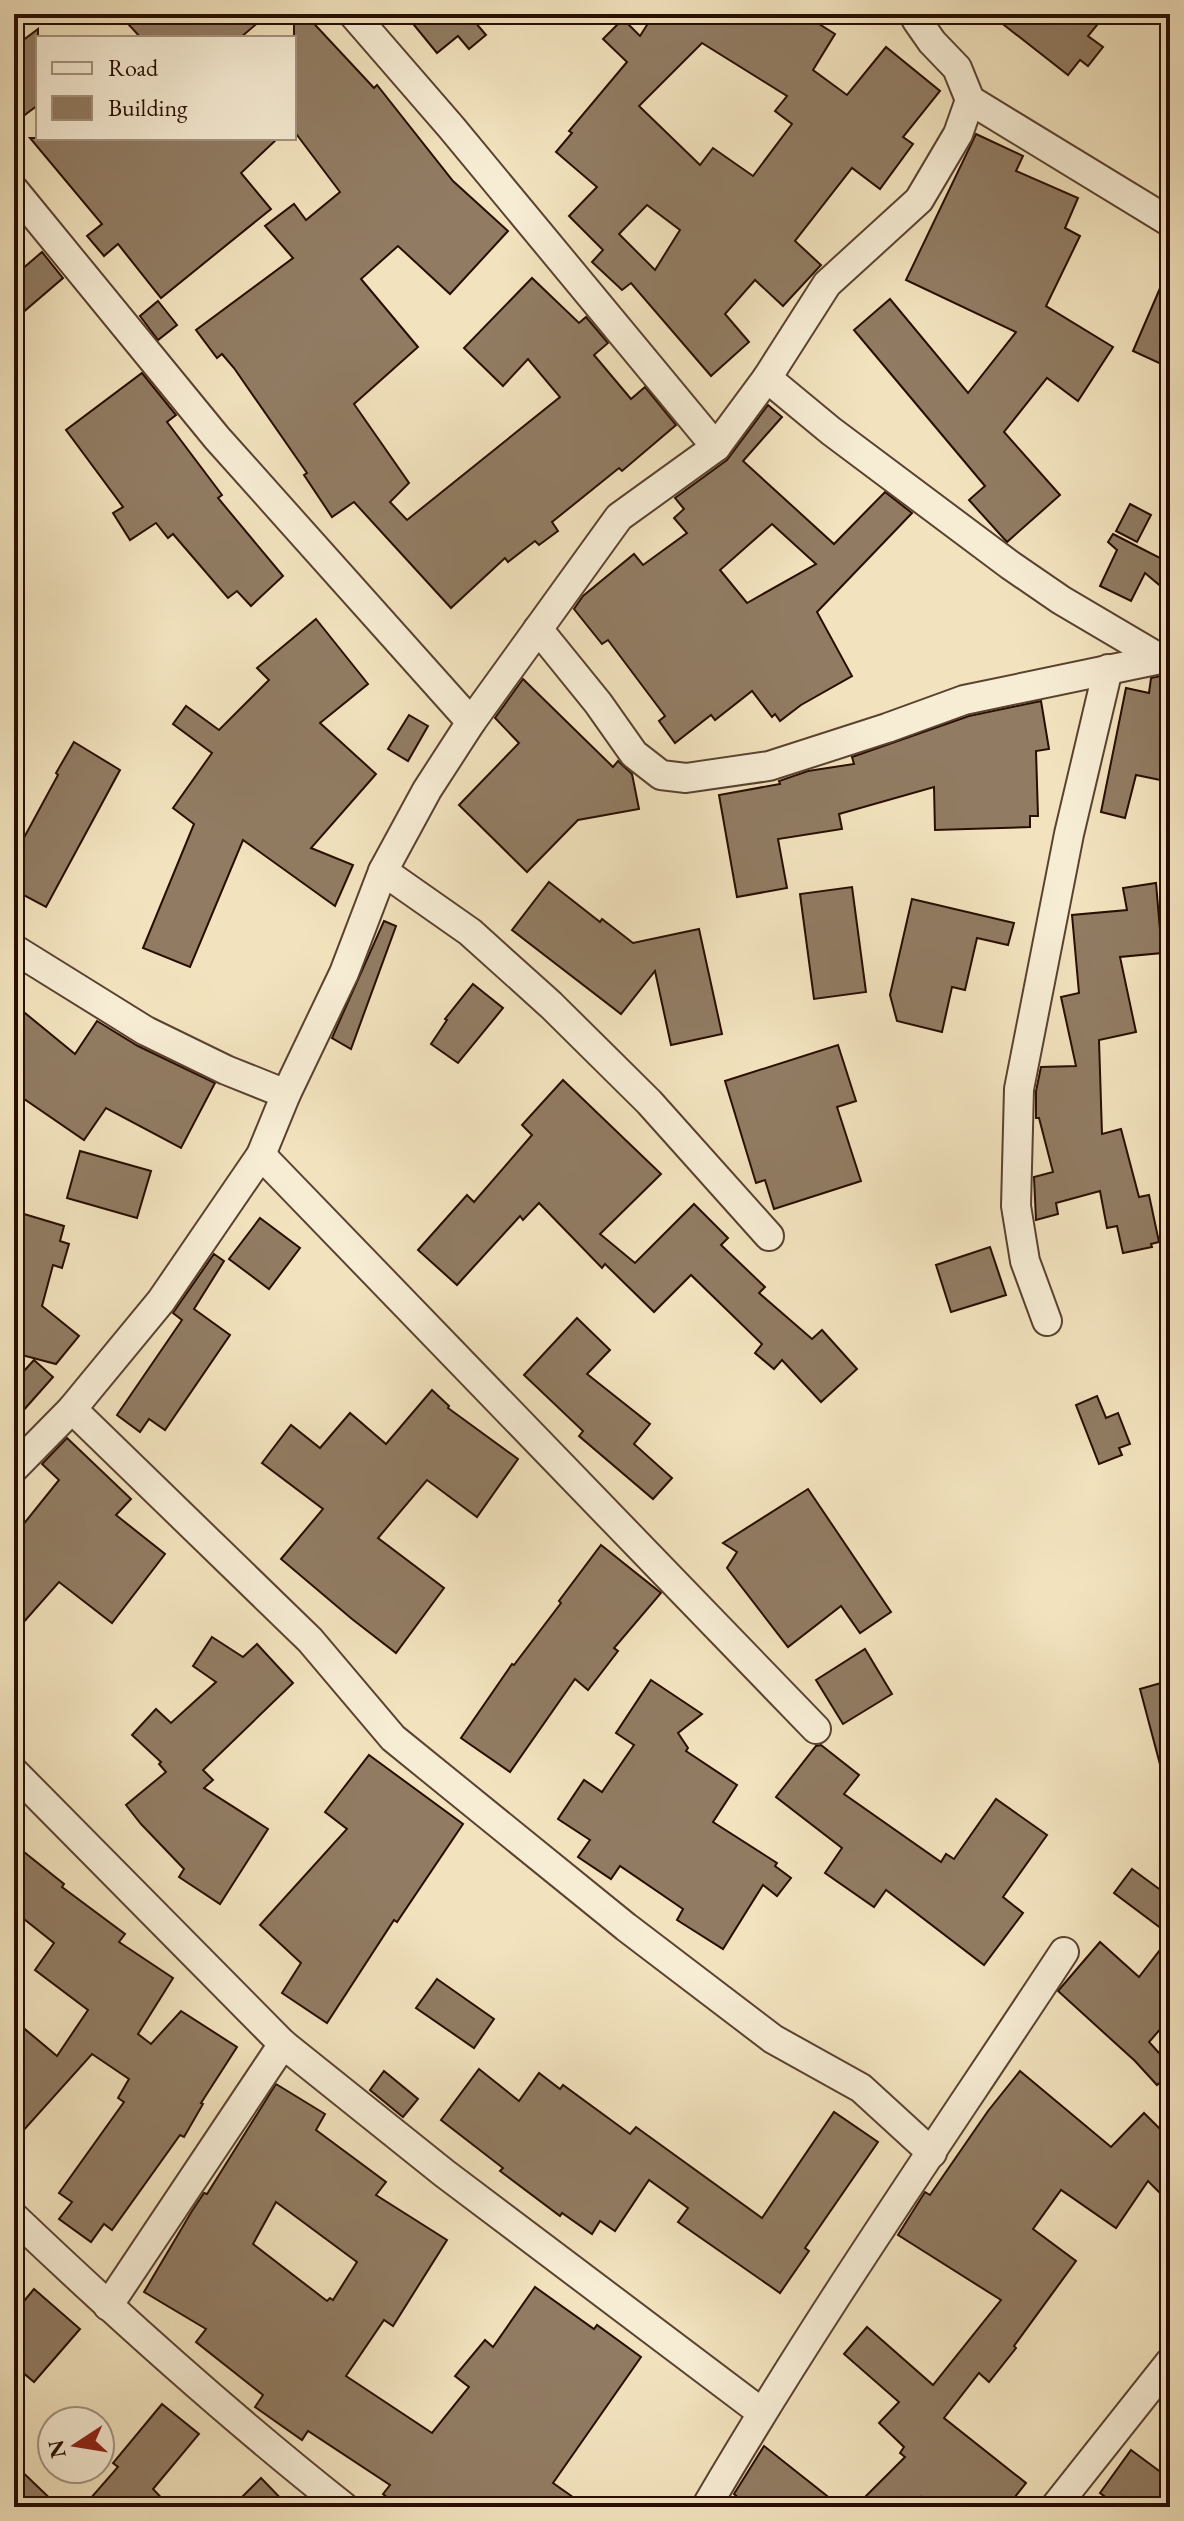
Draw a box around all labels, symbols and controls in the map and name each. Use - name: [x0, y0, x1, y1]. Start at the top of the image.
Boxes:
- legend: [36, 36, 296, 140]
- text: Road: [108, 52, 159, 83]
- text: Building: [108, 92, 188, 123]
- north arrow: [36, 2405, 116, 2485]
- text: N: [41, 2437, 73, 2461]

